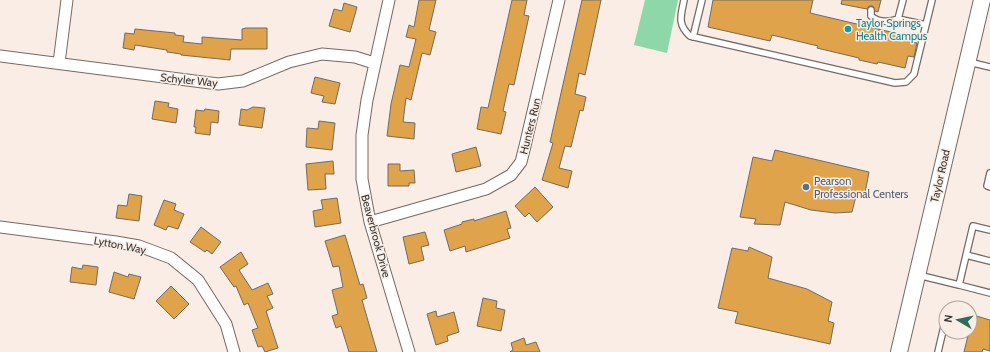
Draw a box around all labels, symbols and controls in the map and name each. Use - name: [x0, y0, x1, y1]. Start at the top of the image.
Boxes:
- place label: Taylor Springs Health Campus: [856, 16, 928, 43]
- marker: Taylor Springs Health Campus: [843, 24, 853, 34]
- street label: Schyler Way: [160, 70, 219, 90]
- street label: Hunters Run: [516, 96, 544, 156]
- street label: Taylor Road: [927, 148, 953, 204]
- place label: Pearson Professional Centers: [814, 174, 909, 201]
- marker: Pearson Professional Centers: [801, 182, 811, 192]
- street label: Beaverbrook Drive: [358, 193, 394, 279]
- street label: Lytton Way: [93, 233, 148, 257]
- north arrow: [938, 300, 978, 340]
- text: N: [941, 313, 956, 323]

